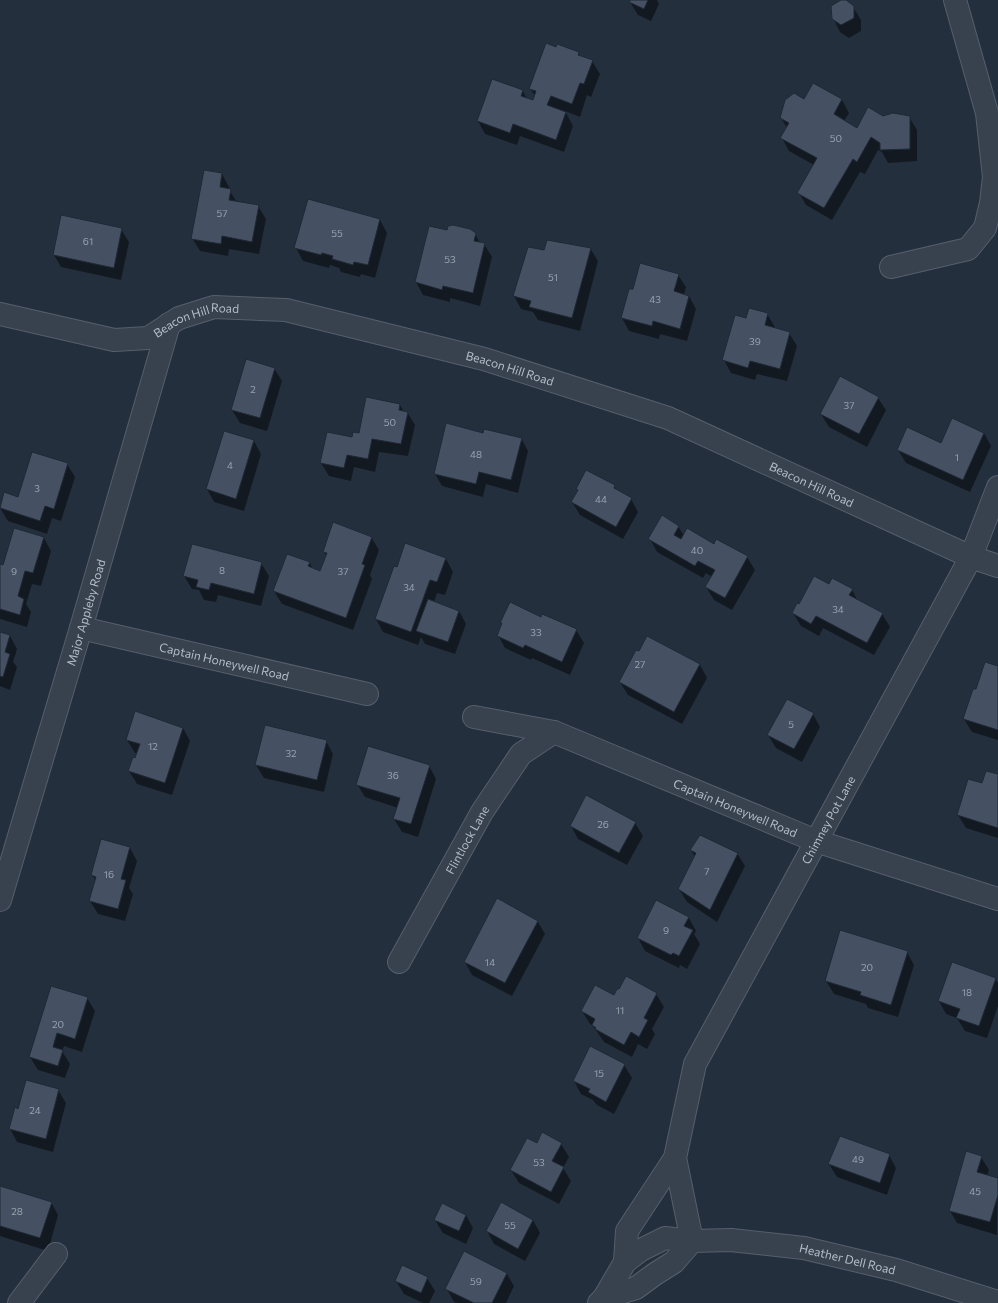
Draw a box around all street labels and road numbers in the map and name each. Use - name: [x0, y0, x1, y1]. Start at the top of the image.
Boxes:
- street label: Beacon Hill Road: [150, 300, 239, 340]
- street label: Beacon Hill Road: [465, 348, 556, 388]
- street label: Beacon Hill Road: [767, 459, 856, 509]
- street label: Major Appleby Road: [63, 557, 108, 667]
- street label: Captain Honeywell Road: [158, 639, 291, 683]
- street label: Chimney Pot Lane: [798, 773, 858, 866]
- street label: Captain Honeywell Road: [672, 776, 800, 839]
- street label: Flintlock Lane: [442, 803, 492, 876]
- street label: Heather Dell Road: [798, 1240, 897, 1277]

